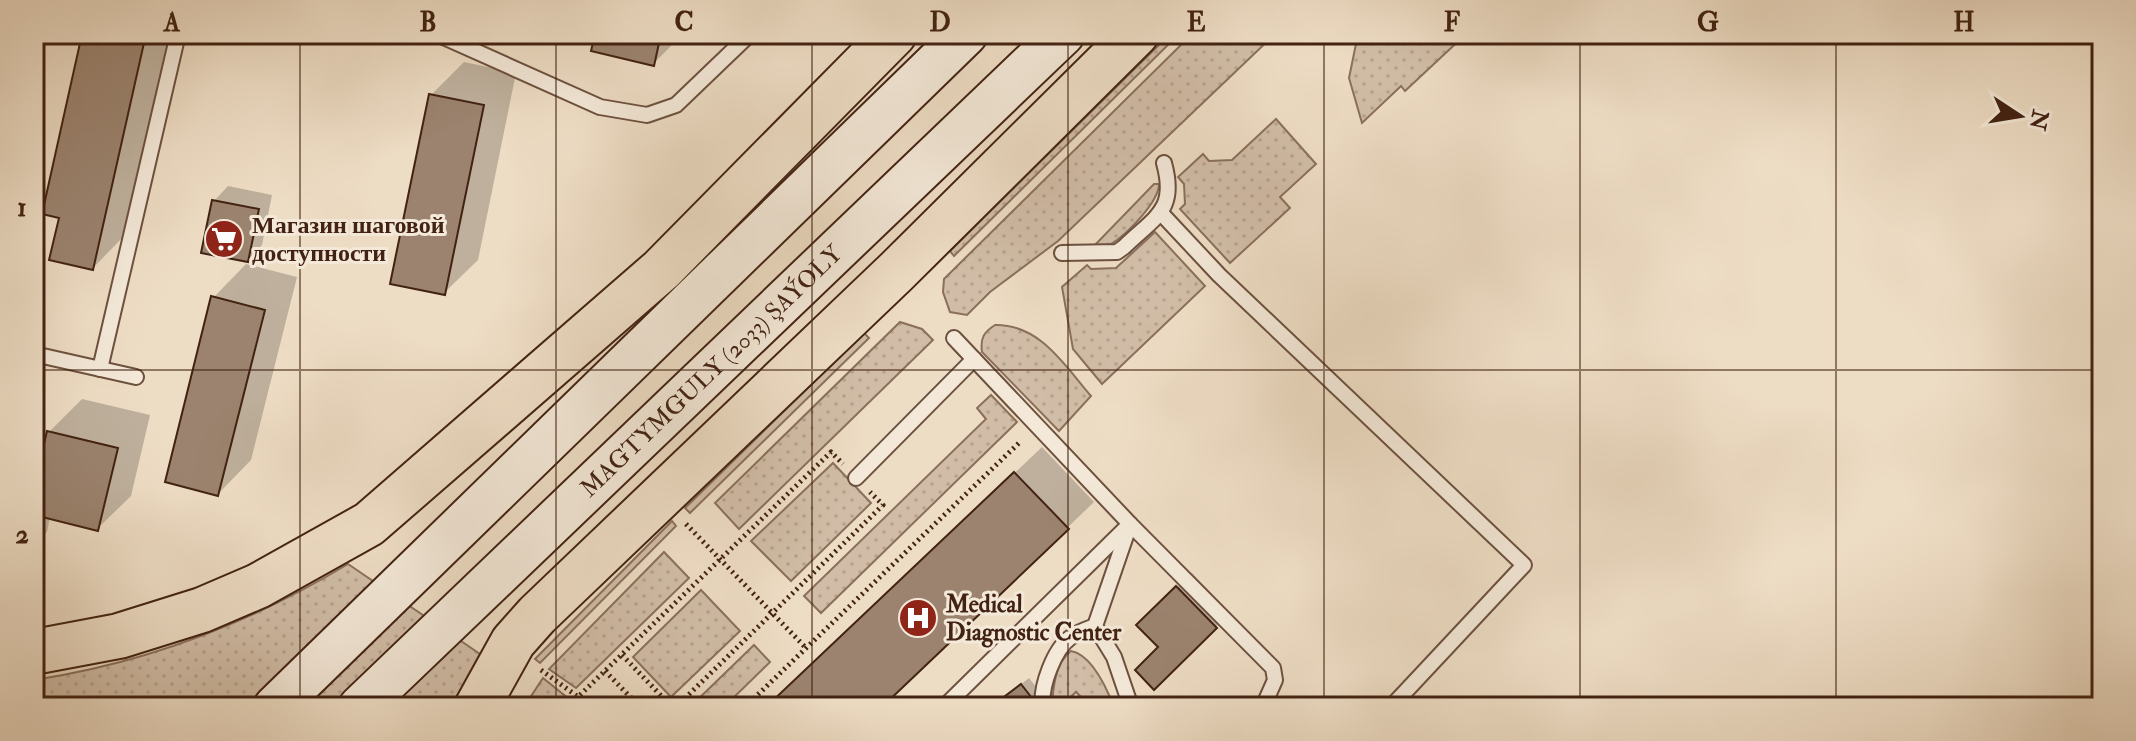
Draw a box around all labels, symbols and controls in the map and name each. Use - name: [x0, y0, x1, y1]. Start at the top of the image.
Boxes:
- text: A: [163, 7, 181, 39]
- text: B: [419, 7, 437, 39]
- text: C: [674, 7, 694, 39]
- text: D: [929, 7, 951, 39]
- text: E: [1187, 7, 1206, 39]
- text: F: [1444, 7, 1461, 39]
- text: G: [1697, 7, 1719, 39]
- text: H: [1953, 7, 1975, 39]
- north arrow: [1980, 76, 2060, 156]
- text: N: [2023, 106, 2055, 133]
- text: 1: [17, 192, 27, 224]
- place label: Магазин шаговой доступности: [252, 210, 445, 269]
- supermarket icon: Магазин шаговой доступности: [203, 218, 245, 260]
- street label: MAGTYMGULY (2033) ŞAÝOLY: [573, 238, 849, 504]
- text: 2: [15, 519, 29, 551]
- place label: Medical Diagnostic Center: [945, 589, 1122, 648]
- hospital icon: Medical Diagnostic Center: [897, 597, 939, 639]

